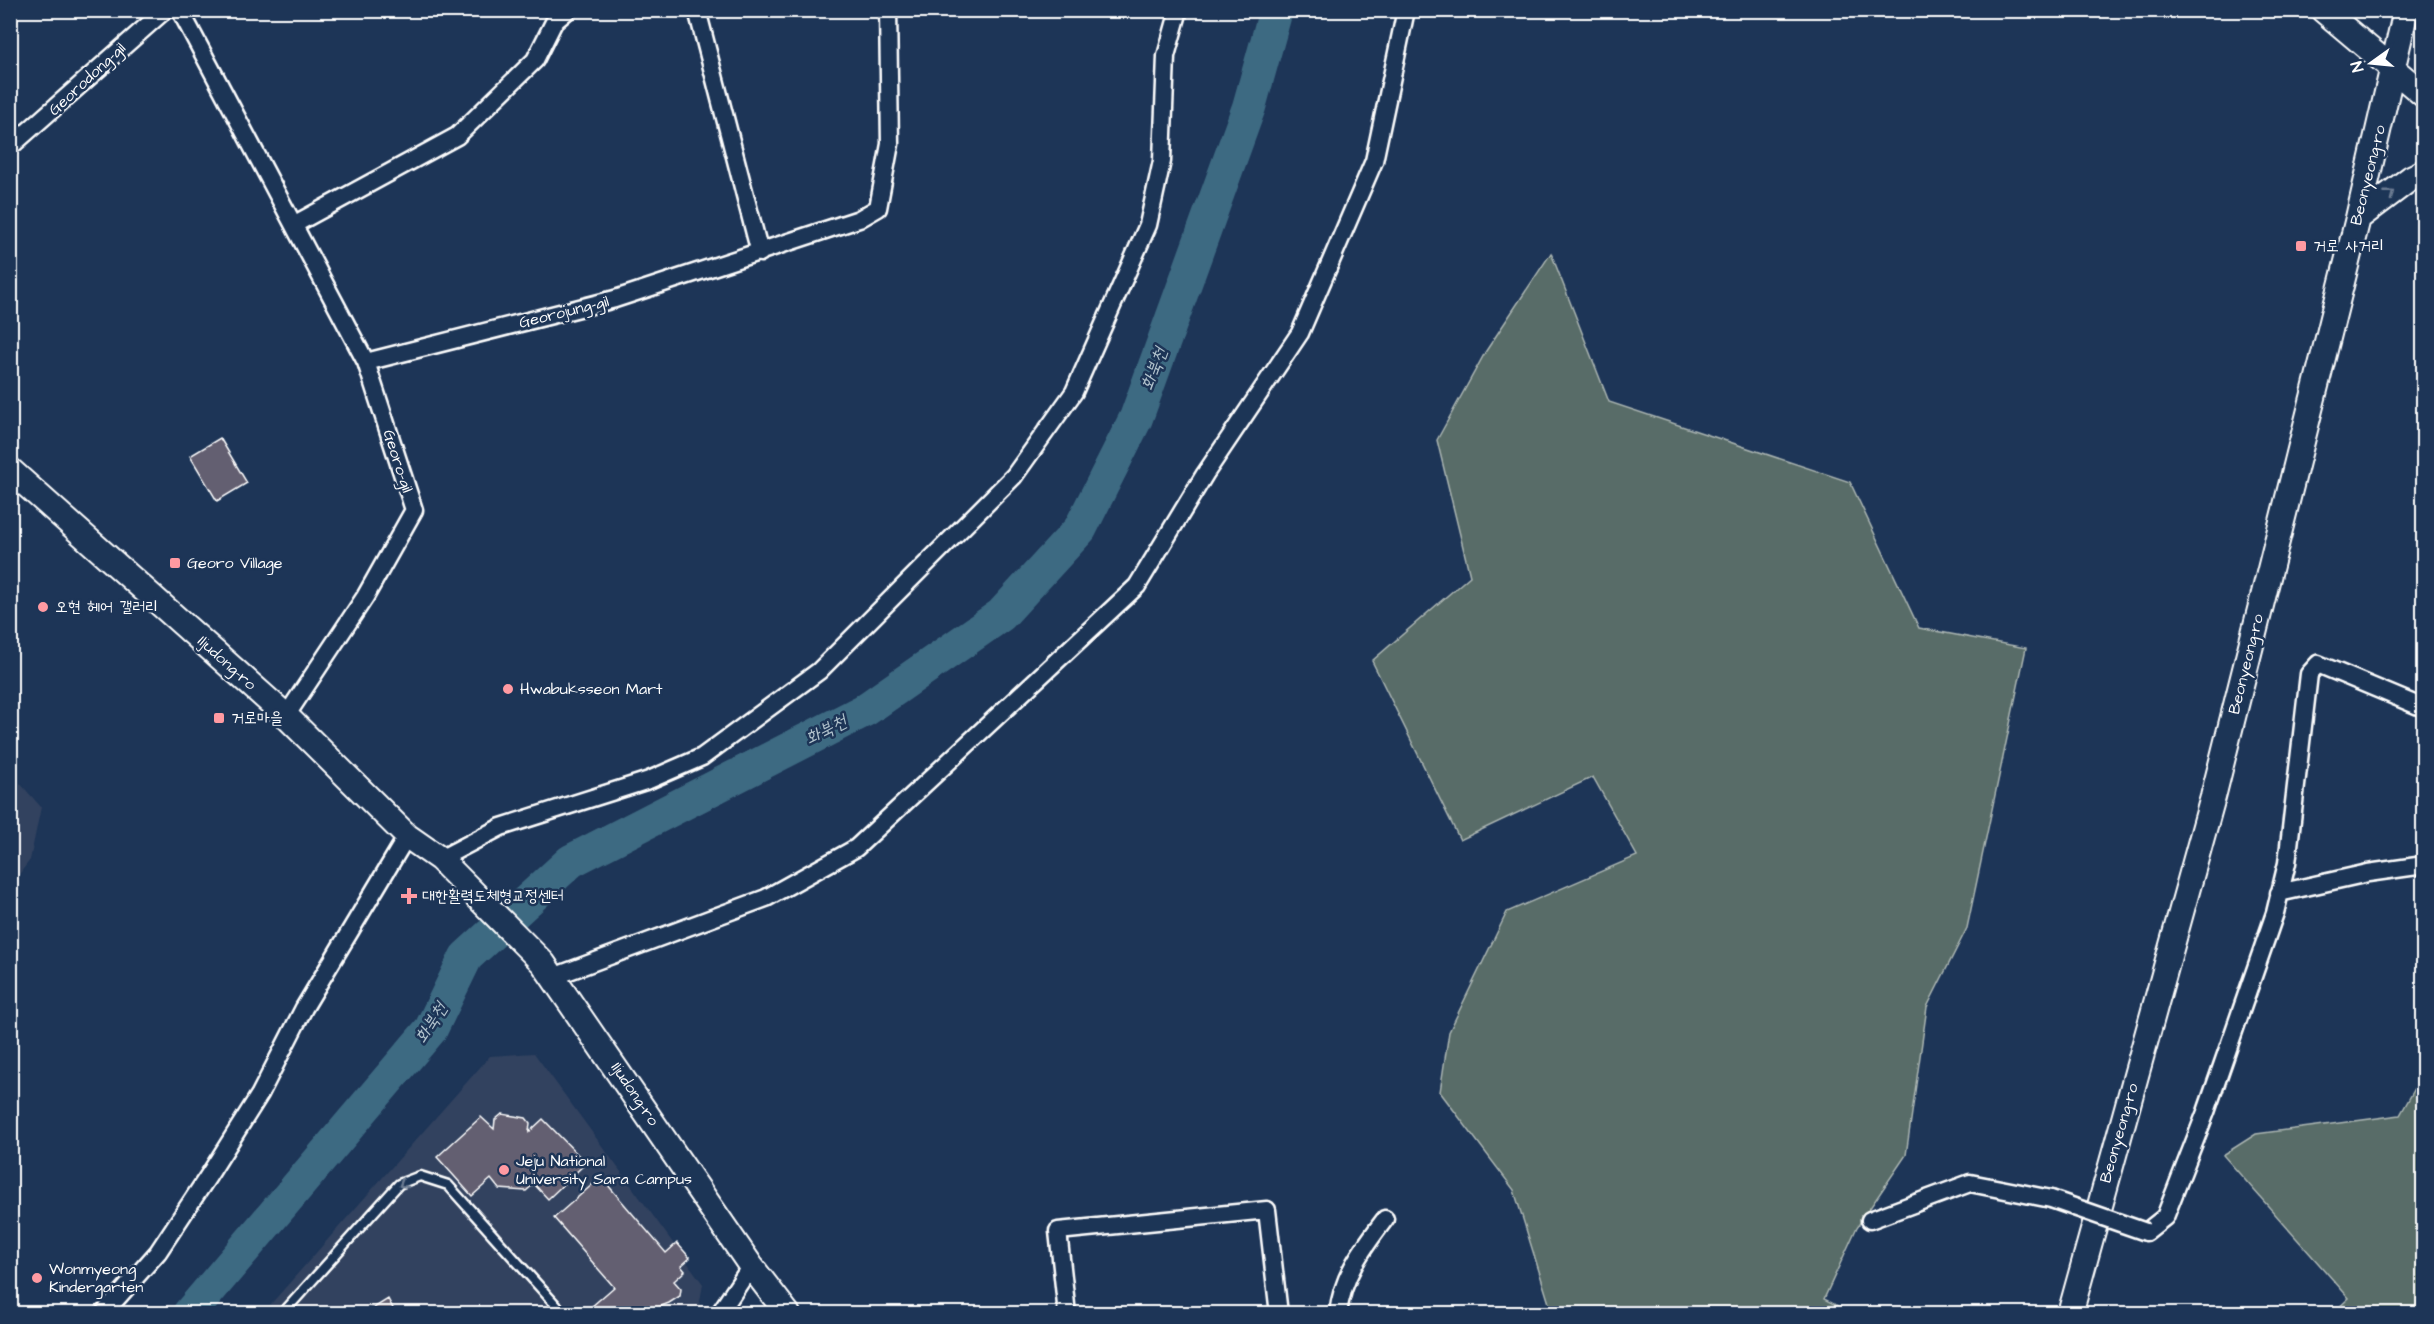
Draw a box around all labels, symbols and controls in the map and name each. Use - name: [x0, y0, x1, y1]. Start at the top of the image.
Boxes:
- north arrow: [2341, 33, 2401, 93]
- street label: Georodong-gil: [44, 37, 131, 121]
- text: N: [2346, 59, 2369, 74]
- street label: Beonyeong-ro: [2345, 123, 2392, 228]
- one-way arrow: [2383, 190, 2394, 201]
- place label: 거로 사거리: [2313, 235, 2384, 257]
- marker: 거로 사거리: [2294, 239, 2308, 253]
- street label: Georojung-gil: [517, 290, 612, 335]
- water label: 화북천: [1135, 343, 1174, 394]
- street label: Georo-gil: [377, 427, 418, 495]
- place label: Georo Village: [187, 552, 283, 575]
- marker: Georo Village: [168, 556, 182, 570]
- place label: 오현 헤어 갤러리: [55, 596, 158, 618]
- marker: 오현 헤어 갤러리: [36, 600, 50, 614]
- street label: Beonyeong-ro: [2223, 612, 2270, 717]
- street label: Iljudong-ro: [192, 631, 261, 696]
- place label: Hwabuksseon Mart: [520, 678, 663, 700]
- marker: Hwabuksseon Mart: [501, 682, 515, 696]
- place label: 거로마을: [231, 707, 283, 729]
- water label: 화북천: [801, 708, 852, 751]
- marker: 거로마을: [212, 711, 226, 725]
- place label: 대한활력도체형교정센터: [422, 885, 564, 907]
- marker: 대한활력도체형교정센터: [400, 887, 418, 905]
- water label: 화북천: [409, 997, 454, 1048]
- street label: Iljudong-ro: [605, 1058, 664, 1131]
- street label: Beonyeong-ro: [2094, 1081, 2145, 1186]
- place label: Jeju National University Sara Campus: [516, 1150, 692, 1191]
- marker: Jeju National University Sara Campus: [497, 1163, 511, 1177]
- one-way arrow: [398, 1177, 409, 1188]
- place label: Wonmyeong Kindergarten: [49, 1258, 143, 1299]
- marker: Wonmyeong Kindergarten: [30, 1271, 44, 1285]

